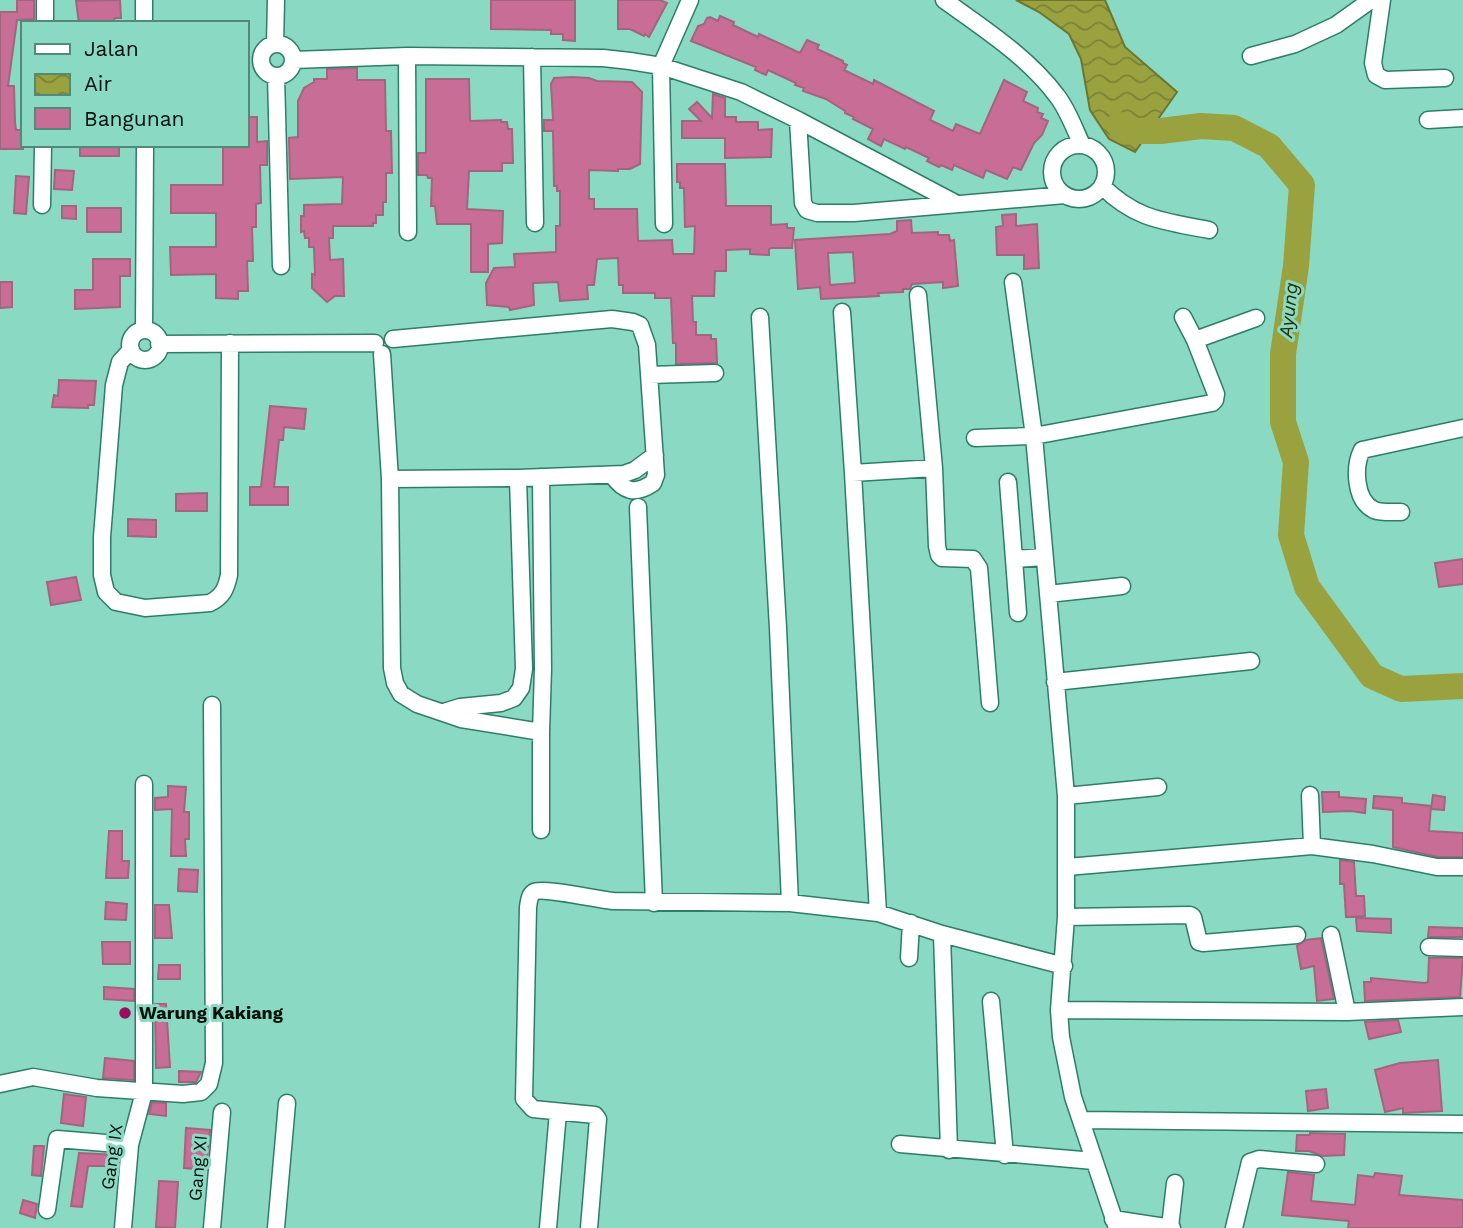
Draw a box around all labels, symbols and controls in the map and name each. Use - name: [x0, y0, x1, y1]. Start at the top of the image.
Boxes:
- legend: [21, 21, 248, 147]
- text: Jalan: [84, 36, 139, 61]
- text: Air: [84, 71, 112, 96]
- text: Bangunan: [84, 106, 185, 131]
- water label: Ayung: [1274, 281, 1303, 340]
- place label: Warung Kakiang: [139, 1002, 284, 1023]
- marker: Warung Kakiang: [117, 1005, 133, 1021]
- street label: Gang IX: [96, 1123, 127, 1191]
- street label: Gang XI: [184, 1134, 211, 1202]

